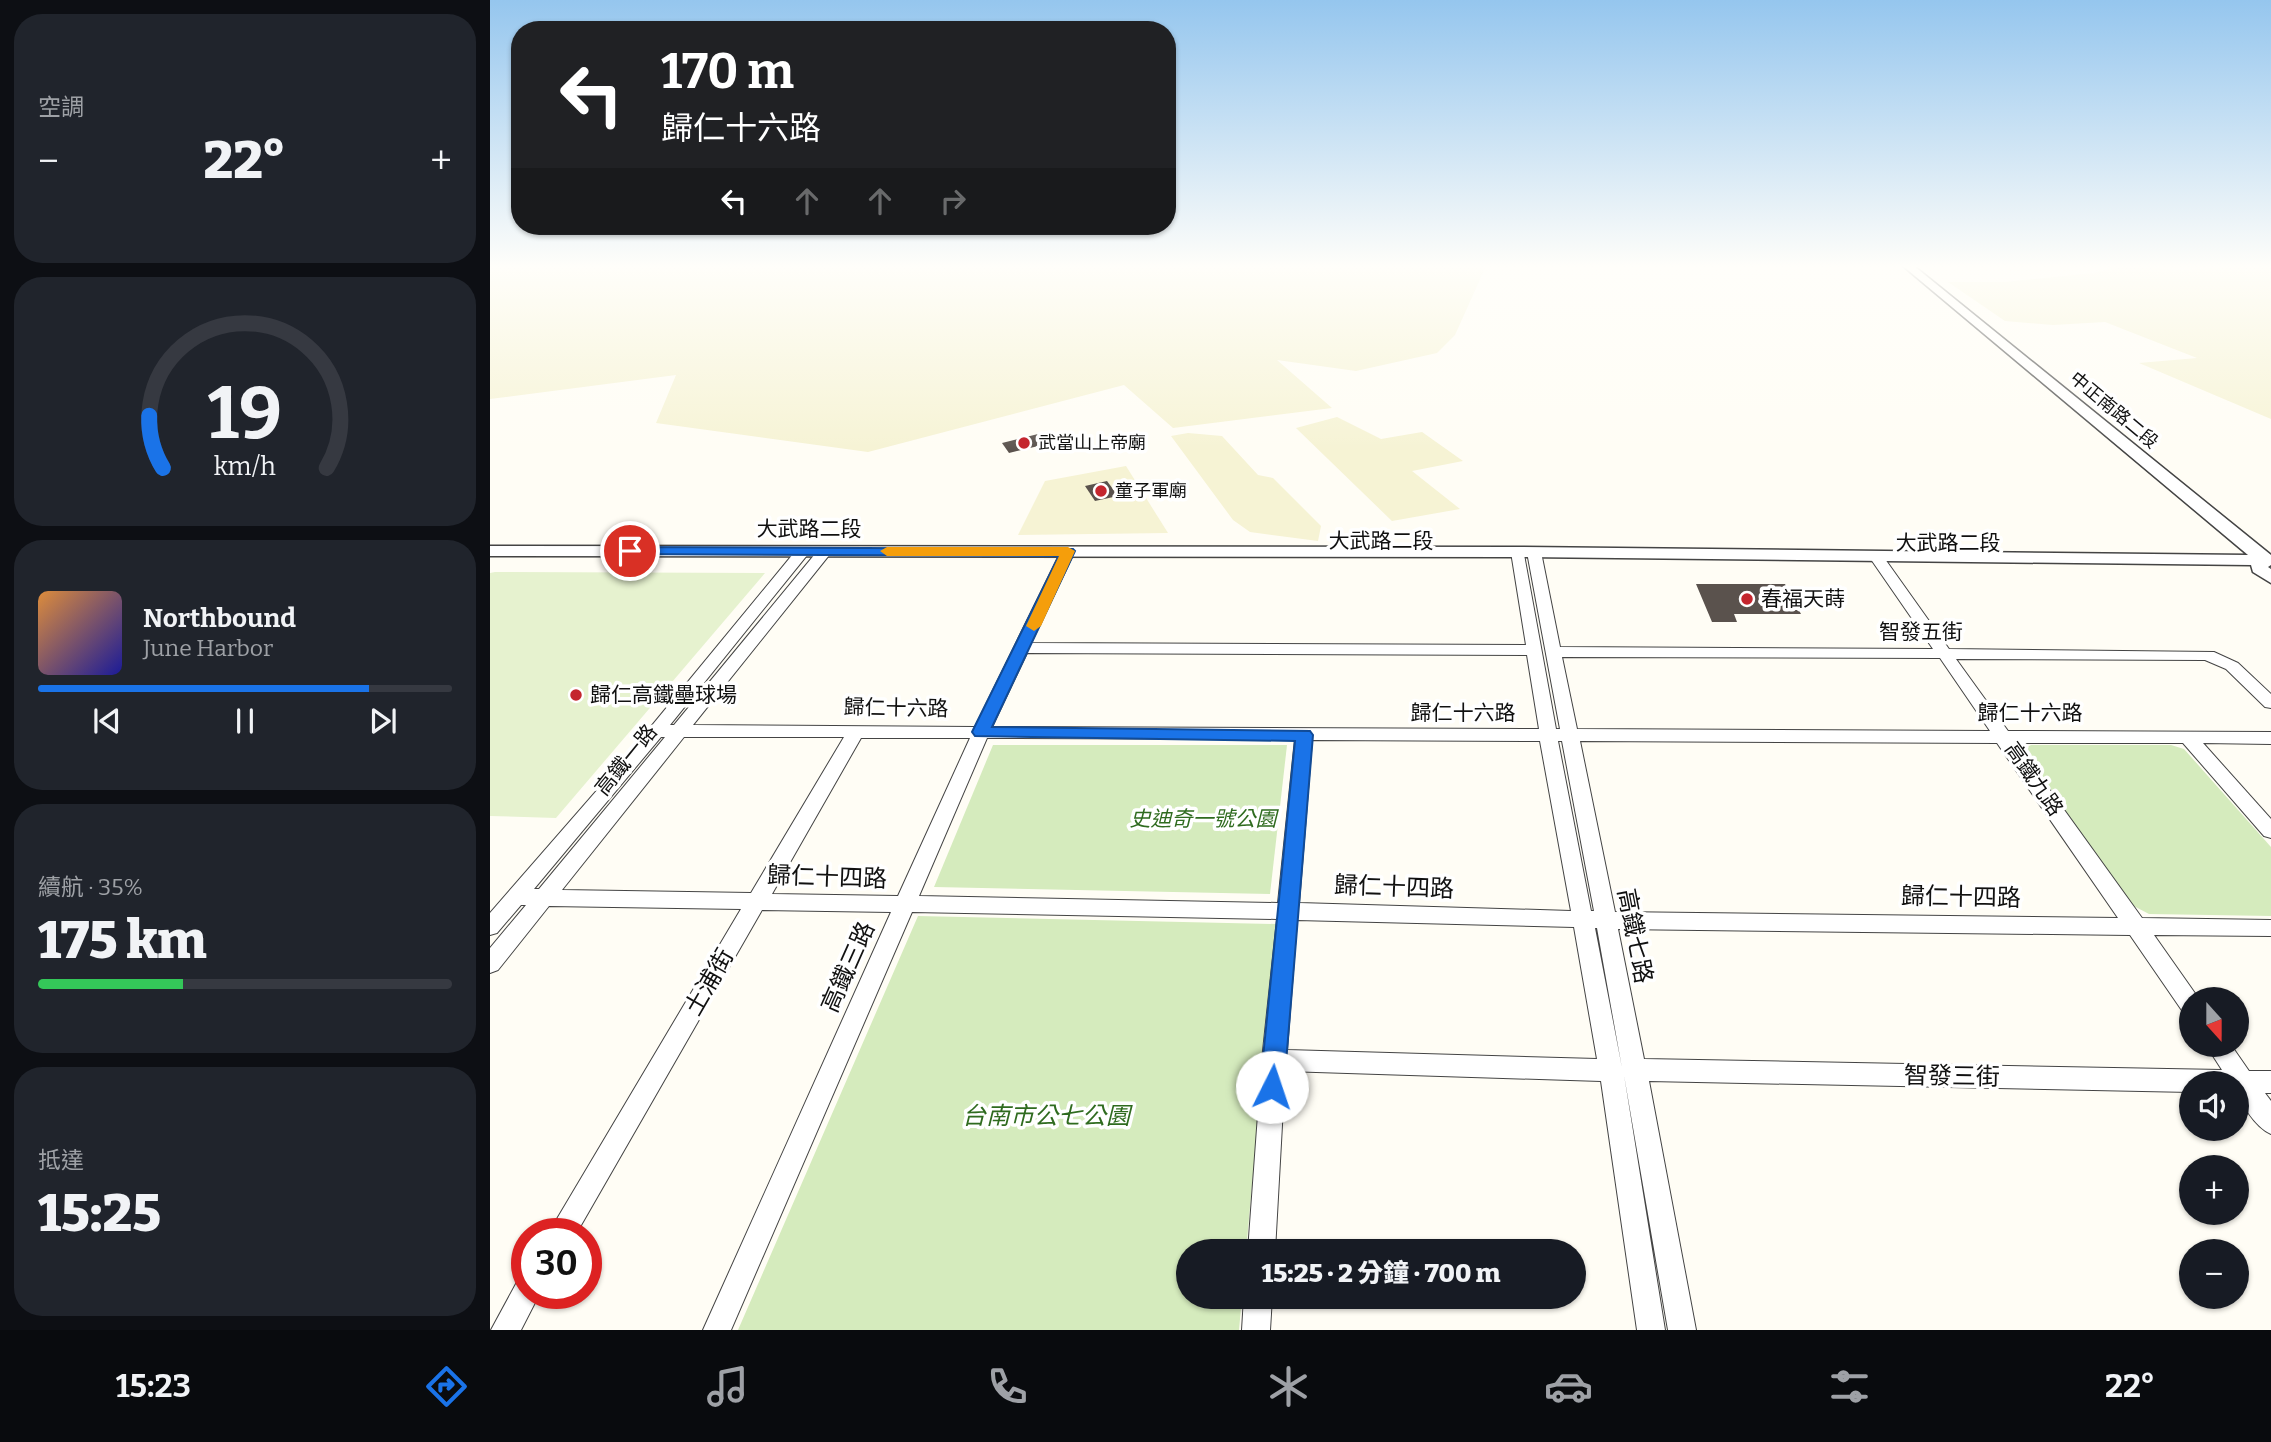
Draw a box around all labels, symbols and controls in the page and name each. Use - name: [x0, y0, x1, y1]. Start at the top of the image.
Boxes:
- text: 170 m: [661, 42, 794, 101]
- icon: left: [546, 49, 637, 140]
- text: 空調: [38, 93, 84, 121]
- text: 歸仁十六路: [661, 109, 821, 147]
- text: 22°: [203, 129, 286, 192]
- text: −: [38, 138, 59, 184]
- text: +: [430, 138, 452, 184]
- icon: left: [715, 182, 753, 220]
- icon: ahead: [788, 182, 826, 220]
- icon: ahead: [861, 182, 899, 220]
- icon: right: [934, 182, 972, 220]
- street label: 中正南路二段: [2066, 367, 2162, 453]
- text: 19: [208, 370, 282, 457]
- place label: 武當山上帝廟: [1038, 432, 1146, 454]
- marker: 武當山上帝廟: [1016, 435, 1032, 451]
- text: km/h: [214, 452, 276, 482]
- place label: 童子軍廟: [1115, 480, 1187, 502]
- marker: 童子軍廟: [1093, 483, 1109, 499]
- street label: 大武路二段: [757, 516, 862, 542]
- pin: [600, 521, 660, 581]
- street label: 大武路二段: [1329, 528, 1434, 554]
- street label: 大武路二段: [1896, 530, 2001, 556]
- icon: arrive: [611, 532, 649, 570]
- place label: 春福天蒔: [1761, 586, 1845, 612]
- marker: 春福天蒔: [1739, 591, 1755, 607]
- text: Northbound: [143, 603, 296, 634]
- street label: 智發五街: [1879, 619, 1963, 645]
- text: June Harbor: [143, 634, 273, 662]
- place label: 歸仁高鐵壘球場: [590, 682, 737, 708]
- marker: 歸仁高鐵壘球場: [568, 687, 584, 703]
- street label: 歸仁十六路: [843, 694, 949, 722]
- street label: 歸仁十六路: [1411, 700, 1516, 726]
- street label: 歸仁十六路: [1978, 700, 2083, 726]
- icon: previous: [88, 702, 126, 740]
- icon: pause: [226, 702, 264, 740]
- icon: next: [364, 702, 402, 740]
- street label: 高鐵一路: [589, 719, 663, 801]
- street label: 高鐵九路: [1999, 737, 2069, 821]
- park label: 史迪奇一號公園: [1130, 806, 1279, 832]
- street label: 歸仁十四路: [767, 861, 887, 893]
- street label: 歸仁十四路: [1334, 871, 1454, 903]
- text: 續航 · 35%: [38, 873, 143, 901]
- street label: 歸仁十四路: [1901, 882, 2021, 912]
- street label: 高鐵七路: [1612, 886, 1658, 986]
- text: 175 km: [38, 909, 207, 972]
- street label: 高鐵三路: [816, 917, 880, 1017]
- street label: 土浦街: [679, 944, 739, 1020]
- north arrow: [2179, 987, 2249, 1057]
- map controls: [2179, 987, 2249, 1309]
- position arrow: [1235, 1050, 1309, 1124]
- street label: 智發三街: [1904, 1061, 2000, 1091]
- button: sound: [2179, 1071, 2249, 1141]
- park label: 台南市公七公園: [962, 1102, 1133, 1130]
- text: 抵達: [38, 1146, 84, 1174]
- button: +: [2179, 1155, 2249, 1225]
- text: 15:25: [38, 1182, 161, 1245]
- speed limit sign: 30: [511, 1218, 602, 1309]
- button: −: [2179, 1239, 2249, 1309]
- text: 15:25 · 2 分鐘 · 700 m: [1261, 1258, 1501, 1289]
- icon: directions: [422, 1362, 471, 1411]
- icon: music: [703, 1362, 752, 1411]
- icon: phone: [983, 1362, 1032, 1411]
- icon: climate: [1264, 1362, 1313, 1411]
- icon: car: [1544, 1362, 1593, 1411]
- icon: filters: [1825, 1362, 1874, 1411]
- text: 15:23: [116, 1367, 191, 1405]
- text: 22°: [2105, 1367, 2155, 1405]

